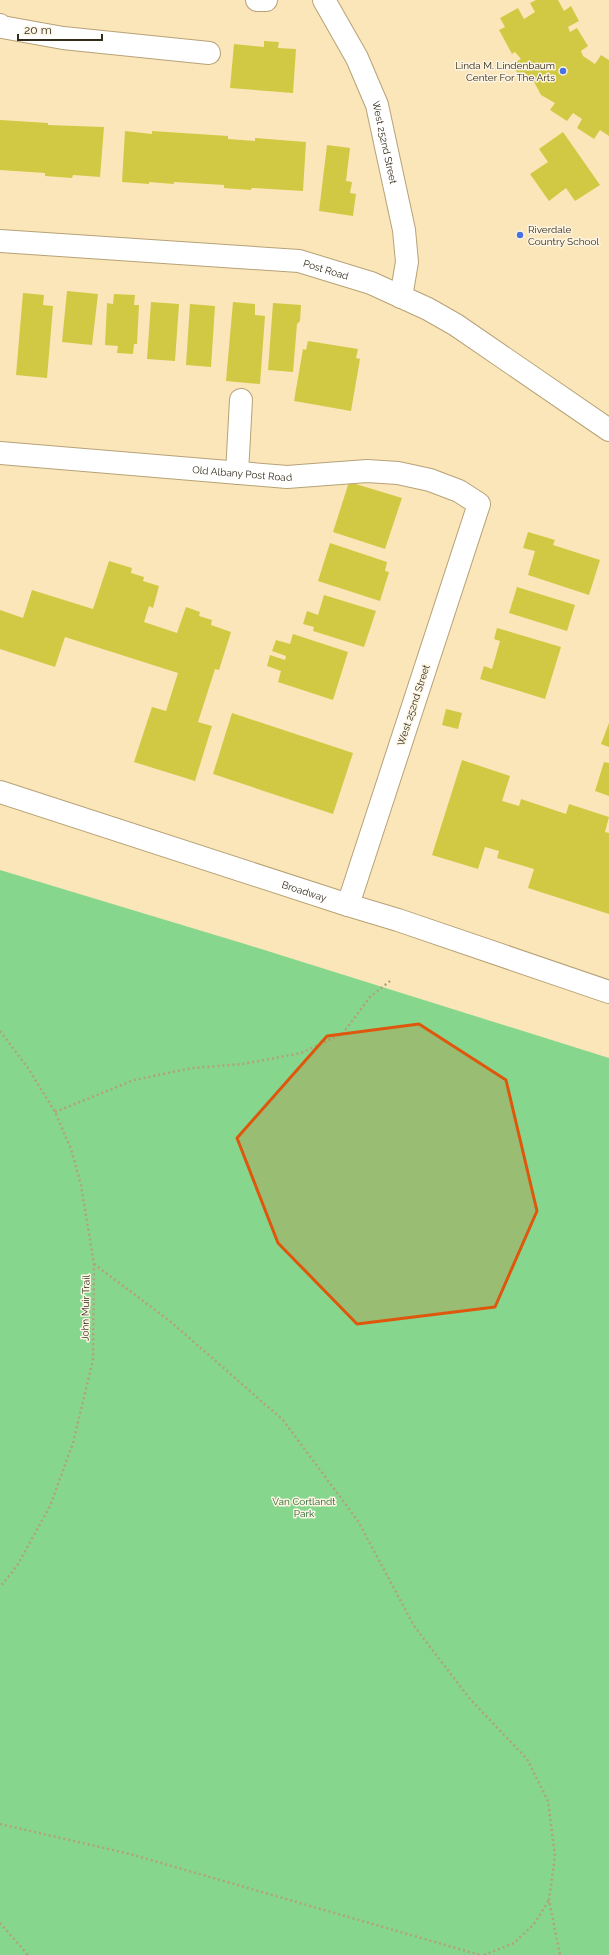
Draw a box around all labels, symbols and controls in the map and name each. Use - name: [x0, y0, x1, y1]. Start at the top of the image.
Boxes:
- scale bar: [18, 16, 102, 42]
- text: 20 m: [24, 23, 52, 37]
- place label: Linda M. Lindenbaum Center For The Arts: [455, 60, 555, 83]
- marker: Linda M. Lindenbaum Center For The Arts: [558, 66, 568, 76]
- street label: West 252nd Street: [370, 100, 399, 186]
- place label: Riverdale Country School: [528, 224, 599, 247]
- marker: Riverdale Country School: [515, 230, 525, 240]
- street label: Post Road: [302, 258, 350, 282]
- street label: Old Albany Post Road: [192, 464, 293, 483]
- street label: West 252nd Street: [395, 663, 432, 747]
- street label: Broadway: [280, 879, 329, 904]
- street label: John Muir Trail: [79, 1274, 92, 1341]
- park label: Van Cortlandt Park: [272, 1496, 336, 1519]

